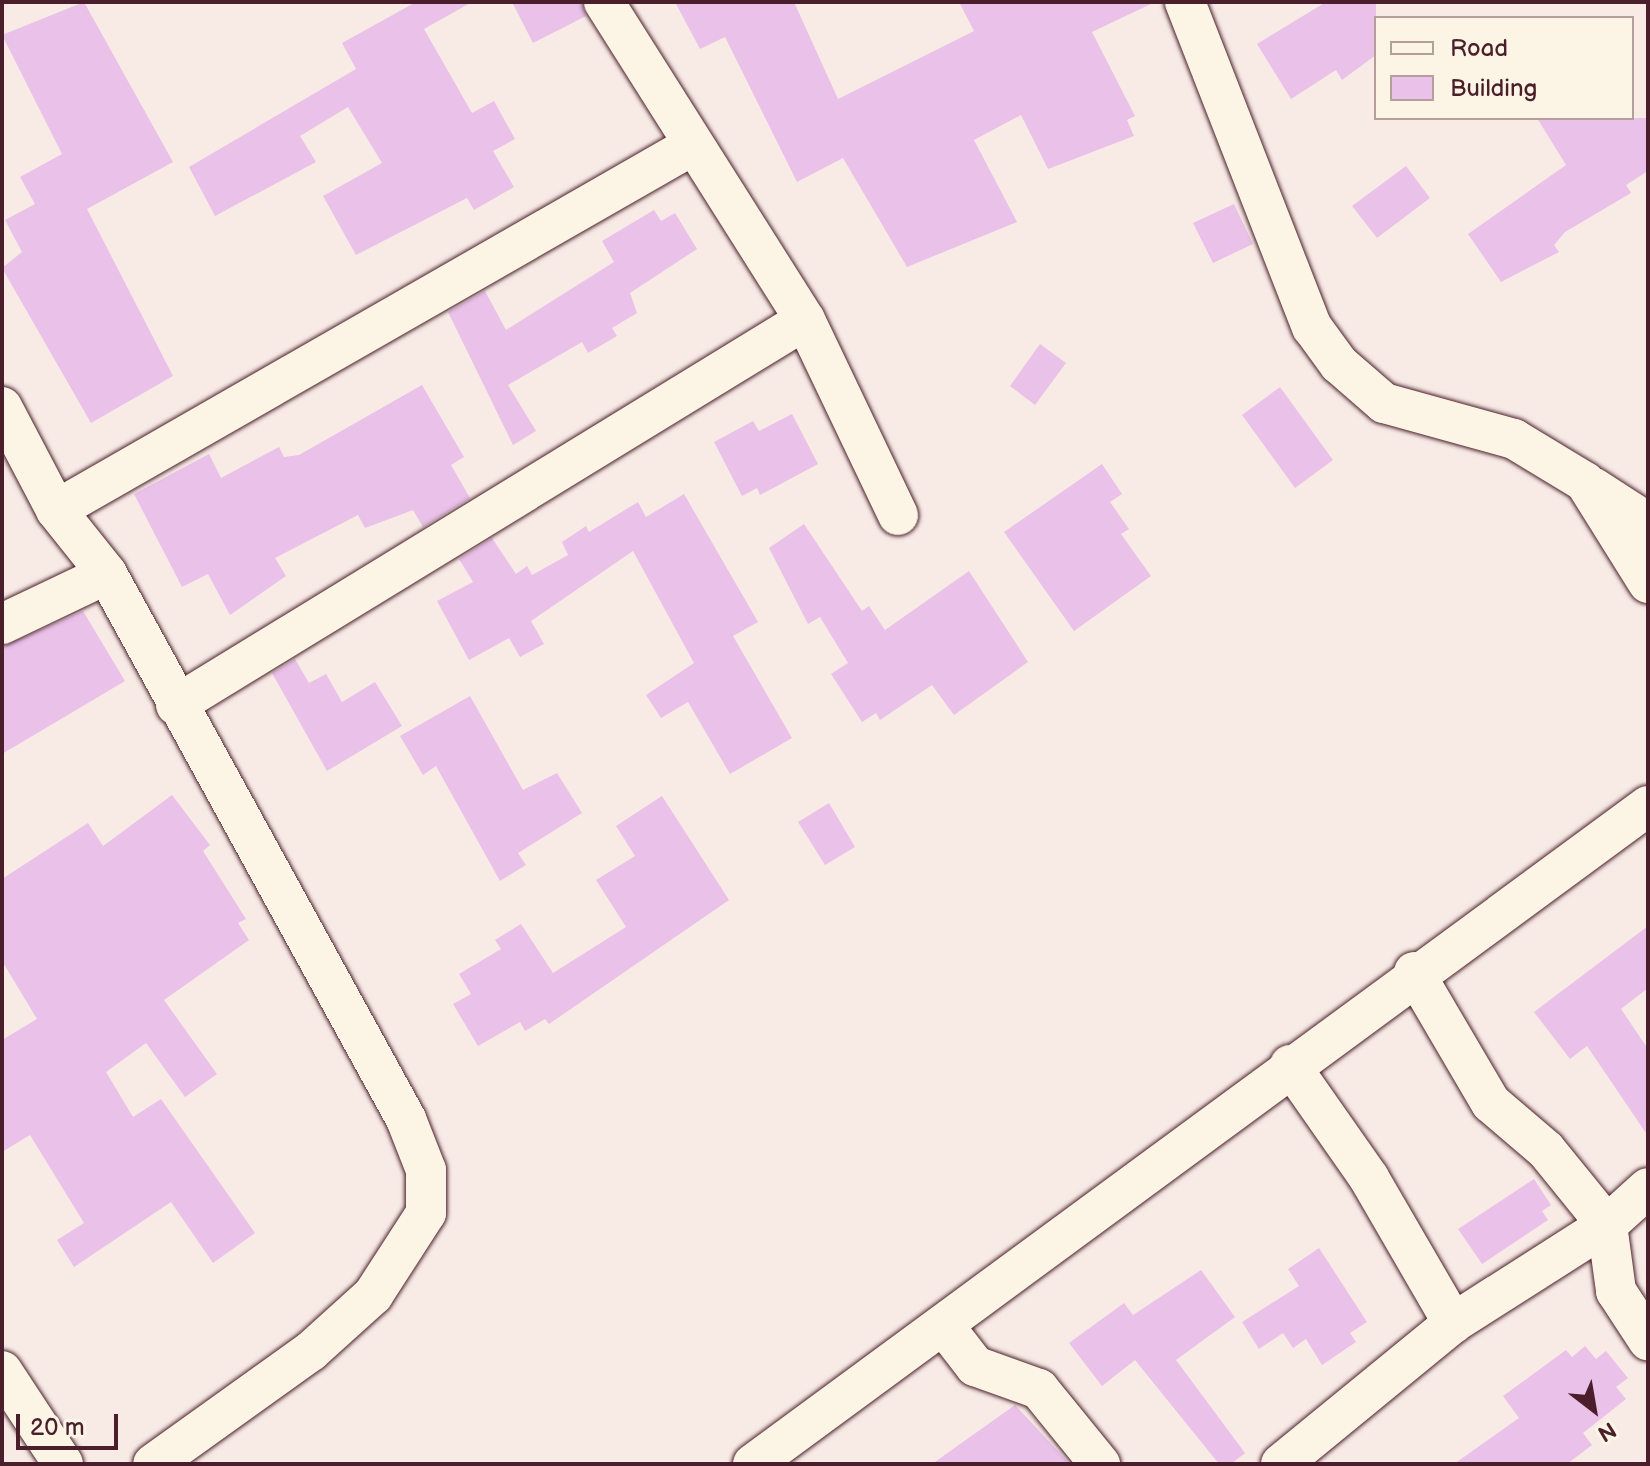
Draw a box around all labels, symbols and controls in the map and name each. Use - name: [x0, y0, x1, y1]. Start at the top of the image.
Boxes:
- legend: [1374, 16, 1634, 120]
- text: Road: [1450, 34, 1508, 63]
- text: Building: [1450, 74, 1537, 103]
- north arrow: [1554, 1370, 1634, 1450]
- scale bar: [20, 1398, 122, 1448]
- text: 20 m: [30, 1413, 85, 1442]
- text: N: [1593, 1415, 1621, 1447]

